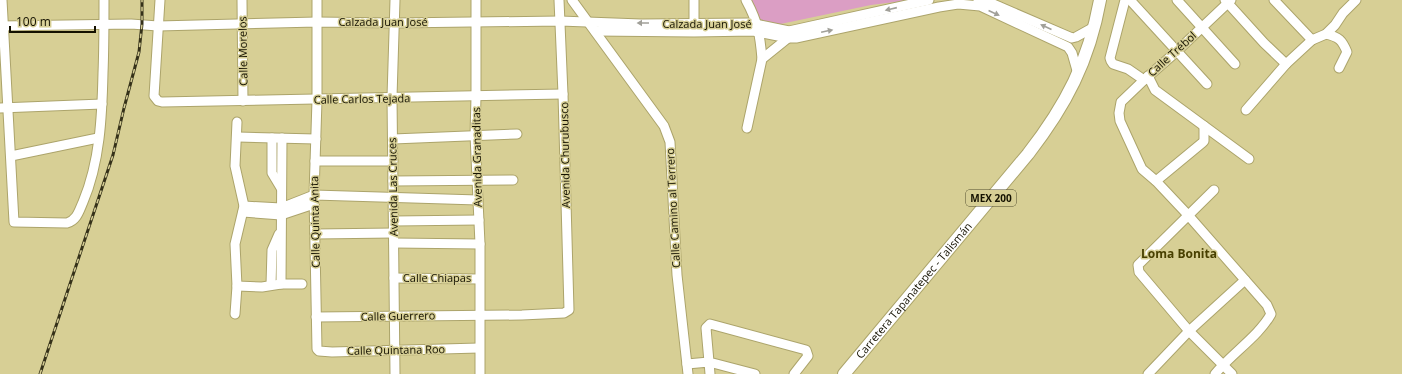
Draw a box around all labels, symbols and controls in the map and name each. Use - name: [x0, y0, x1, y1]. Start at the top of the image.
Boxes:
- one-way arrow: [885, 6, 897, 12]
- scale bar: [10, 8, 95, 34]
- one-way arrow: [989, 10, 1000, 16]
- text: 100 m: [16, 13, 51, 30]
- street label: Calzada Juan José: [338, 14, 428, 29]
- street label: Calle Morelos: [234, 16, 251, 86]
- street label: Calzada Juan José: [662, 16, 752, 31]
- one-way arrow: [636, 20, 649, 26]
- one-way arrow: [1039, 23, 1051, 29]
- one-way arrow: [821, 27, 833, 33]
- street label: Calle Trébol: [1144, 28, 1199, 79]
- street label: Calle Carlos Tejada: [314, 90, 410, 107]
- street label: Avenida Churubusco: [556, 101, 573, 208]
- street label: Avenida Granaditas: [468, 107, 485, 207]
- street label: Avenida Las Cruces: [384, 138, 401, 236]
- street label: Calle Camino al Terrero: [662, 147, 683, 268]
- street label: Calle Quinta Anita: [306, 176, 323, 268]
- road number: MEX 200: [966, 190, 1016, 206]
- street label: Carretera Tapanatepec - Talismán: [852, 219, 975, 361]
- district label: Loma Bonita: [1141, 245, 1217, 262]
- street label: Calle Chiapas: [403, 270, 471, 285]
- street label: Calle Guerrero: [360, 307, 436, 324]
- street label: Calle Quintana Roo: [347, 341, 446, 358]

